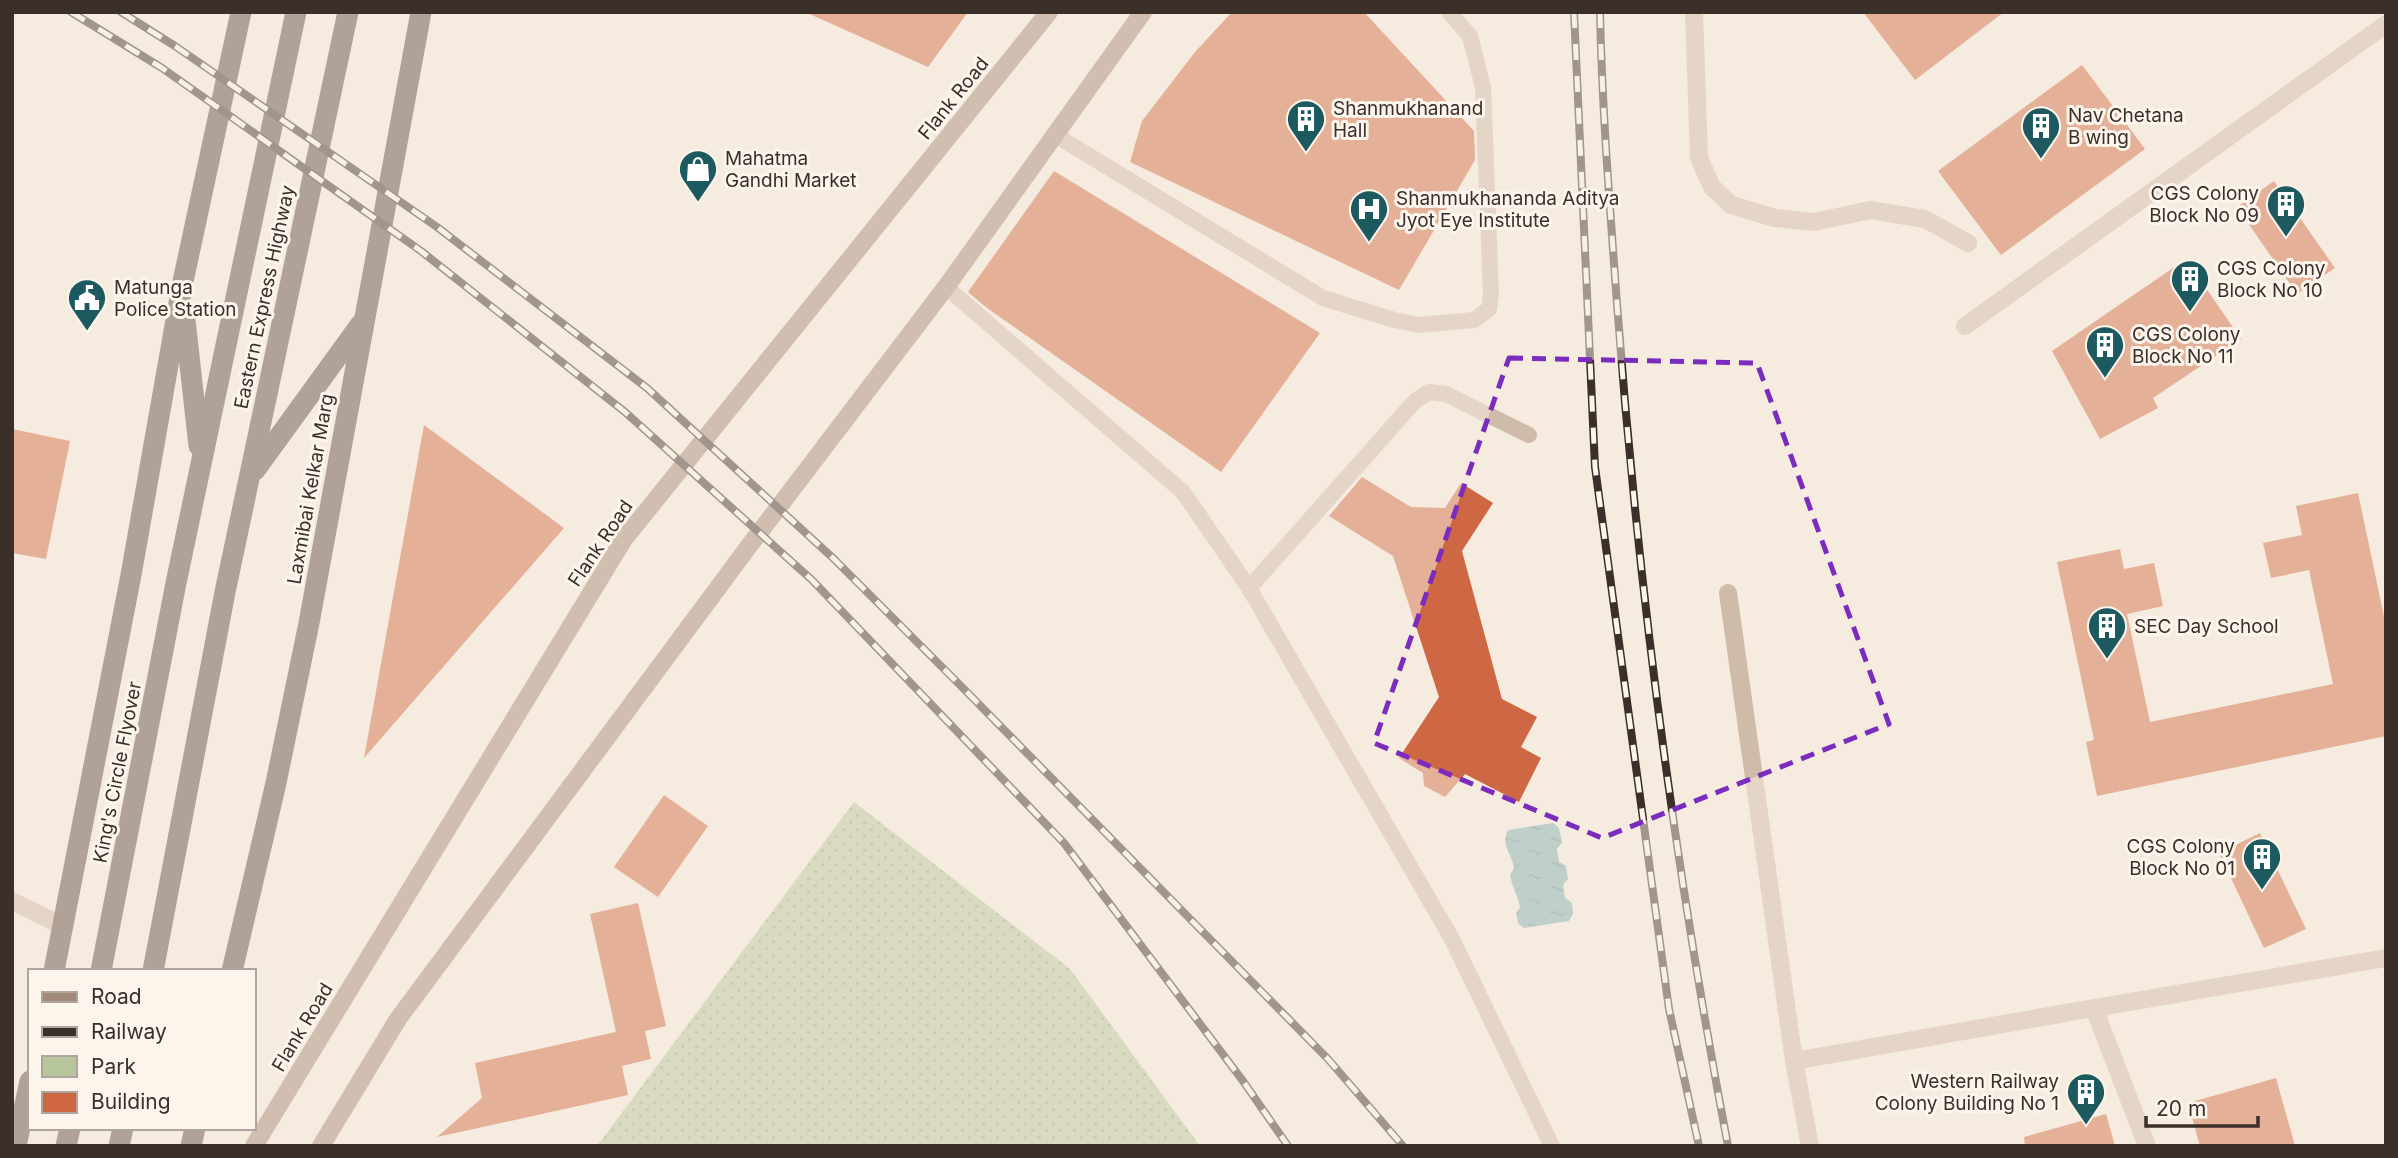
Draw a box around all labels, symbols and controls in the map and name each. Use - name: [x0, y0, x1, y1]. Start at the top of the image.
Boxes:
- street label: Flank Road: [913, 52, 994, 144]
- place label: Shanmukhanand Hall: [1333, 97, 1483, 142]
- building icon: Shanmukhanand Hall: [1285, 98, 1327, 153]
- place label: Nav Chetana B wing: [2068, 104, 2184, 149]
- building icon: Nav Chetana B wing: [2020, 105, 2062, 160]
- place label: Mahatma Gandhi Market: [725, 147, 856, 192]
- shop icon: Mahatma Gandhi Market: [677, 148, 719, 203]
- place label: CGS Colony Block No 09: [2149, 182, 2259, 227]
- street label: Eastern Express Highway: [230, 183, 300, 411]
- building icon: CGS Colony Block No 09: [2265, 183, 2307, 238]
- place label: Shanmukhananda Aditya Jyot Eye Institute: [1396, 187, 1619, 232]
- hospital icon: Shanmukhananda Aditya Jyot Eye Institute: [1348, 188, 1390, 243]
- place label: CGS Colony Block No 10: [2217, 257, 2326, 302]
- building icon: CGS Colony Block No 10: [2169, 258, 2211, 313]
- place label: Matunga Police Station: [114, 276, 237, 321]
- public building icon: Matunga Police Station: [66, 277, 108, 332]
- place label: CGS Colony Block No 11: [2132, 323, 2241, 368]
- building icon: CGS Colony Block No 11: [2084, 324, 2126, 379]
- street label: Laxmibai Kelkar Marg: [282, 392, 339, 586]
- street label: Flank Road: [563, 496, 638, 591]
- building icon: SEC Day School: [2086, 605, 2128, 660]
- place label: SEC Day School: [2134, 615, 2279, 638]
- street label: King's Circle Flyover: [89, 679, 146, 865]
- place label: CGS Colony Block No 01: [2127, 835, 2235, 880]
- building icon: CGS Colony Block No 01: [2241, 836, 2283, 891]
- legend: [28, 969, 256, 1130]
- street label: Flank Road: [267, 979, 338, 1076]
- text: Road: [91, 984, 142, 1009]
- text: Railway: [91, 1019, 167, 1044]
- text: Park: [91, 1054, 136, 1079]
- place label: Western Railway Colony Building No 1: [1875, 1070, 2059, 1115]
- building icon: Western Railway Colony Building No 1: [2065, 1071, 2107, 1126]
- scale bar: [2146, 1084, 2258, 1128]
- text: Building: [91, 1089, 171, 1114]
- text: 20 m: [2156, 1096, 2206, 1121]

